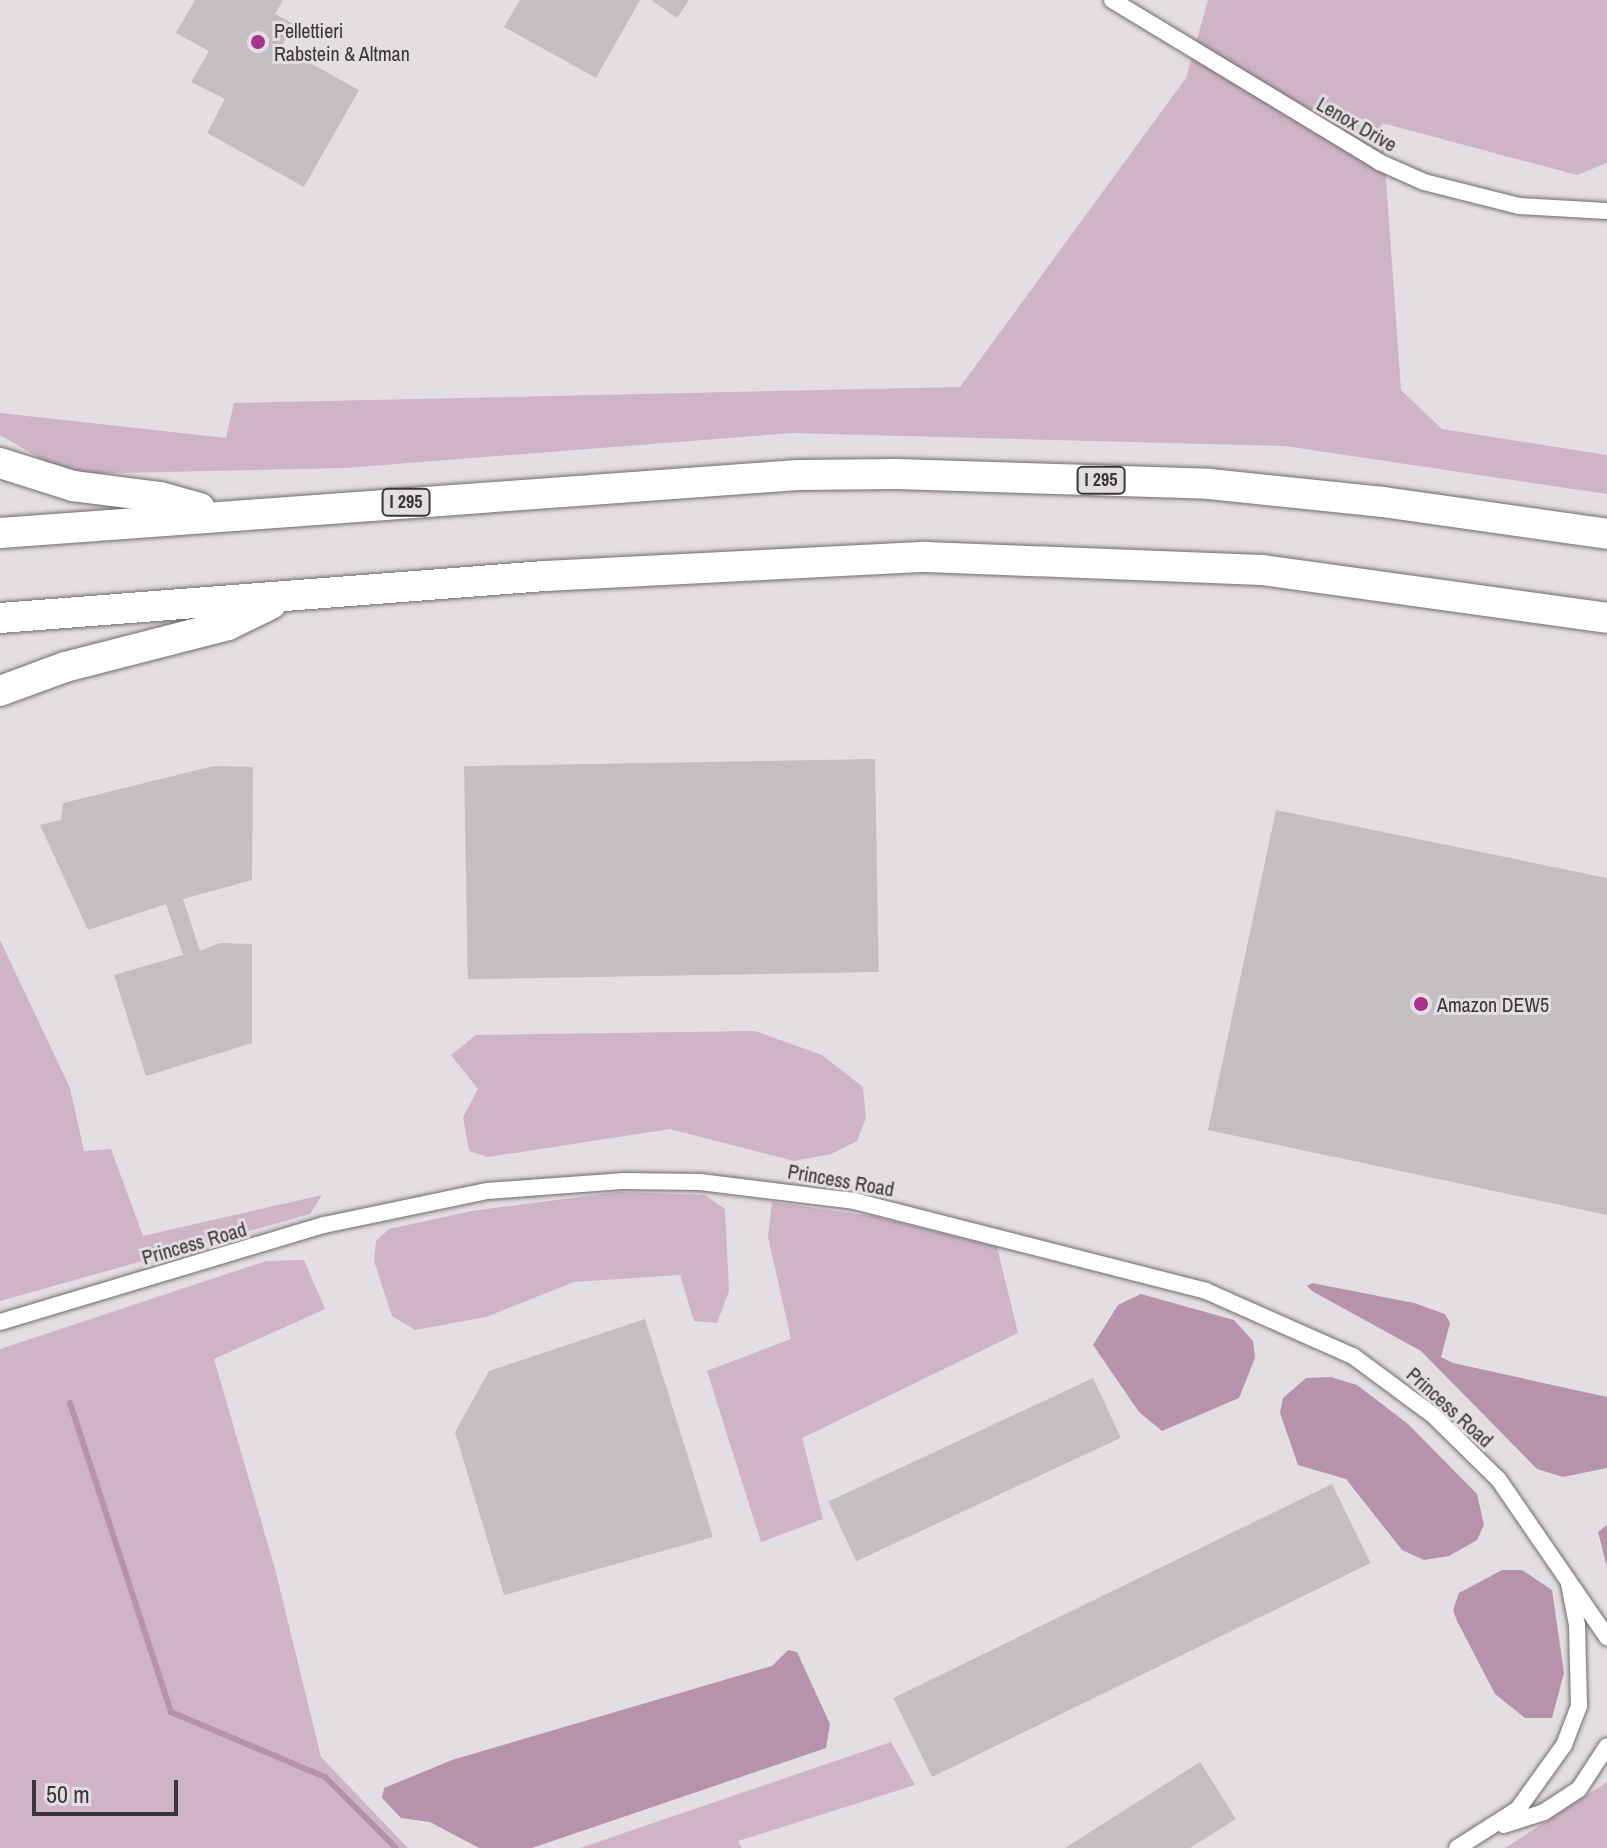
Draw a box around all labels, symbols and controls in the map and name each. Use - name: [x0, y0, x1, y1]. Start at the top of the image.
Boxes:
- place label: Pellettieri Rabstein & Altman: [274, 18, 411, 65]
- marker: Pellettieri Rabstein & Altman: [249, 33, 267, 51]
- street label: Lenox Drive: [1313, 92, 1401, 156]
- road number: I 295: [1075, 466, 1127, 494]
- road number: I 295: [380, 488, 432, 516]
- place label: Amazon DEW5: [1437, 992, 1549, 1016]
- marker: Amazon DEW5: [1412, 995, 1430, 1013]
- street label: Princess Road: [786, 1159, 896, 1201]
- street label: Princess Road: [139, 1217, 249, 1269]
- street label: Princess Road: [1402, 1362, 1498, 1452]
- scale bar: [36, 1764, 182, 1814]
- text: 50 m: [46, 1778, 90, 1810]

